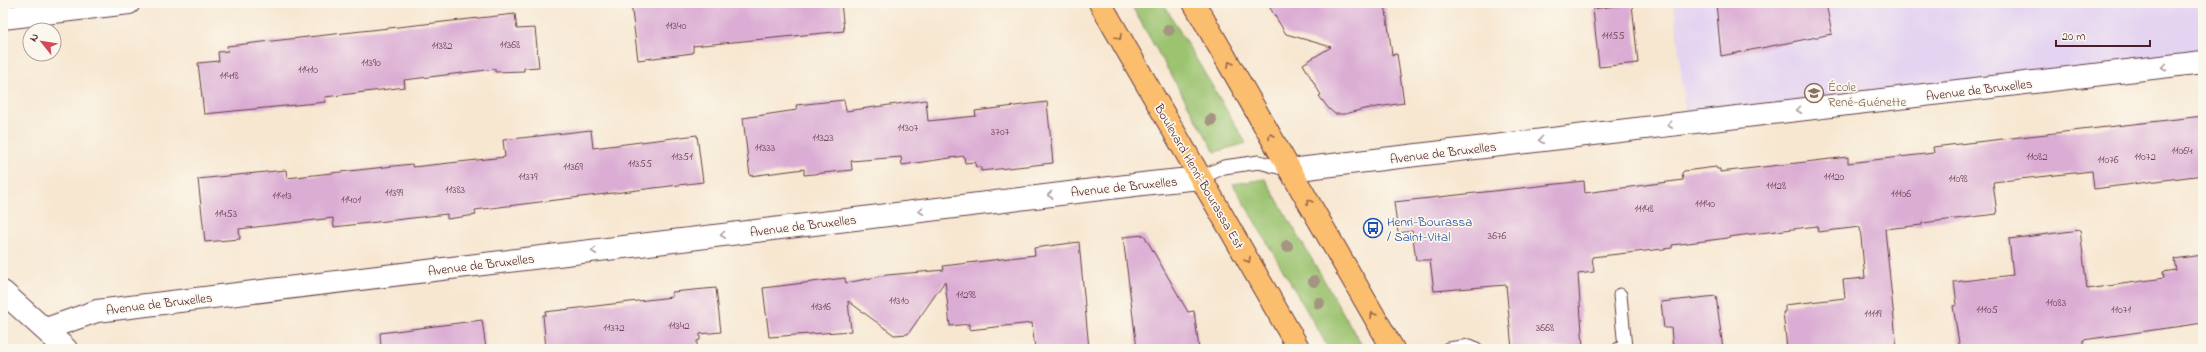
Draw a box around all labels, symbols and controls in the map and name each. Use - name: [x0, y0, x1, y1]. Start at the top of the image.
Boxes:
- house number: 11340: [666, 18, 687, 34]
- north arrow: [22, 22, 62, 62]
- scale bar: [2056, 22, 2150, 48]
- house number: 11155: [1601, 28, 1625, 44]
- text: 20 m: [2062, 28, 2085, 46]
- text: N: [25, 30, 43, 45]
- one-way arrow: [1115, 33, 1122, 40]
- house number: 11368: [500, 37, 520, 53]
- house number: 11382: [431, 38, 453, 54]
- house number: 11390: [361, 55, 381, 71]
- one-way arrow: [1227, 61, 1234, 68]
- house number: 11410: [298, 62, 318, 78]
- one-way arrow: [2161, 62, 2167, 71]
- house number: 11418: [219, 68, 239, 84]
- street label: Avenue de Bruxelles: [1925, 74, 2034, 106]
- place label: École René-Guénette: [1828, 78, 1906, 112]
- school or university icon: École René-Guénette: [1803, 82, 1825, 104]
- street label: Boulevard Henri-Bourassa Est: [1149, 100, 1248, 253]
- one-way arrow: [1796, 105, 1802, 114]
- house number: 11307: [898, 120, 919, 136]
- one-way arrow: [1667, 120, 1673, 129]
- house number: 3707: [991, 124, 1010, 140]
- house number: 11323: [812, 130, 834, 146]
- one-way arrow: [1268, 133, 1275, 140]
- one-way arrow: [1538, 135, 1544, 144]
- street label: Avenue de Bruxelles: [1389, 137, 1498, 169]
- house number: 11333: [755, 140, 776, 156]
- house number: 11064: [2171, 143, 2193, 159]
- house number: 11351: [671, 149, 693, 165]
- house number: 11082: [2026, 149, 2048, 165]
- house number: 11072: [2134, 149, 2156, 165]
- house number: 11076: [2097, 152, 2119, 168]
- house number: 11355: [628, 156, 652, 172]
- house number: 11369: [563, 159, 584, 175]
- house number: 11379: [518, 169, 538, 185]
- house number: 11120: [1824, 169, 1845, 185]
- house number: 11098: [1948, 171, 1968, 187]
- street label: Avenue de Bruxelles: [1070, 172, 1179, 203]
- house number: 11128: [1766, 178, 1786, 194]
- house number: 11383: [445, 182, 466, 198]
- house number: 11399: [385, 185, 404, 201]
- house number: 11106: [1891, 186, 1911, 202]
- house number: 11413: [272, 188, 292, 204]
- one-way arrow: [1047, 190, 1053, 199]
- house number: 11401: [341, 192, 361, 208]
- house number: 11140: [1695, 196, 1715, 212]
- one-way arrow: [1306, 199, 1313, 206]
- house number: 11148: [1634, 201, 1654, 217]
- house number: 11453: [215, 206, 238, 222]
- one-way arrow: [918, 206, 924, 215]
- street label: Avenue de Bruxelles: [749, 210, 858, 242]
- place label: Henri-Bourassa / Saint-Vital: [1387, 213, 1472, 247]
- bus stop icon: Henri-Bourassa / Saint-Vital: [1362, 217, 1384, 239]
- house number: 3676: [1488, 228, 1507, 244]
- one-way arrow: [720, 230, 726, 239]
- one-way arrow: [591, 246, 597, 255]
- street label: Avenue de Bruxelles: [427, 249, 536, 281]
- one-way arrow: [1244, 256, 1251, 263]
- house number: 11298: [956, 287, 976, 303]
- street label: Avenue de Bruxelles: [105, 288, 214, 320]
- house number: 11310: [889, 293, 909, 309]
- house number: 11083: [2046, 295, 2067, 311]
- house number: 11316: [811, 299, 831, 315]
- house number: 11105: [1976, 302, 1998, 318]
- house number: 11071: [2111, 302, 2131, 318]
- house number: 11119: [1864, 306, 1882, 322]
- one-way arrow: [1371, 312, 1378, 319]
- house number: 11342: [668, 318, 690, 334]
- house number: 11372: [603, 320, 625, 336]
- house number: 3668: [1536, 320, 1554, 336]

